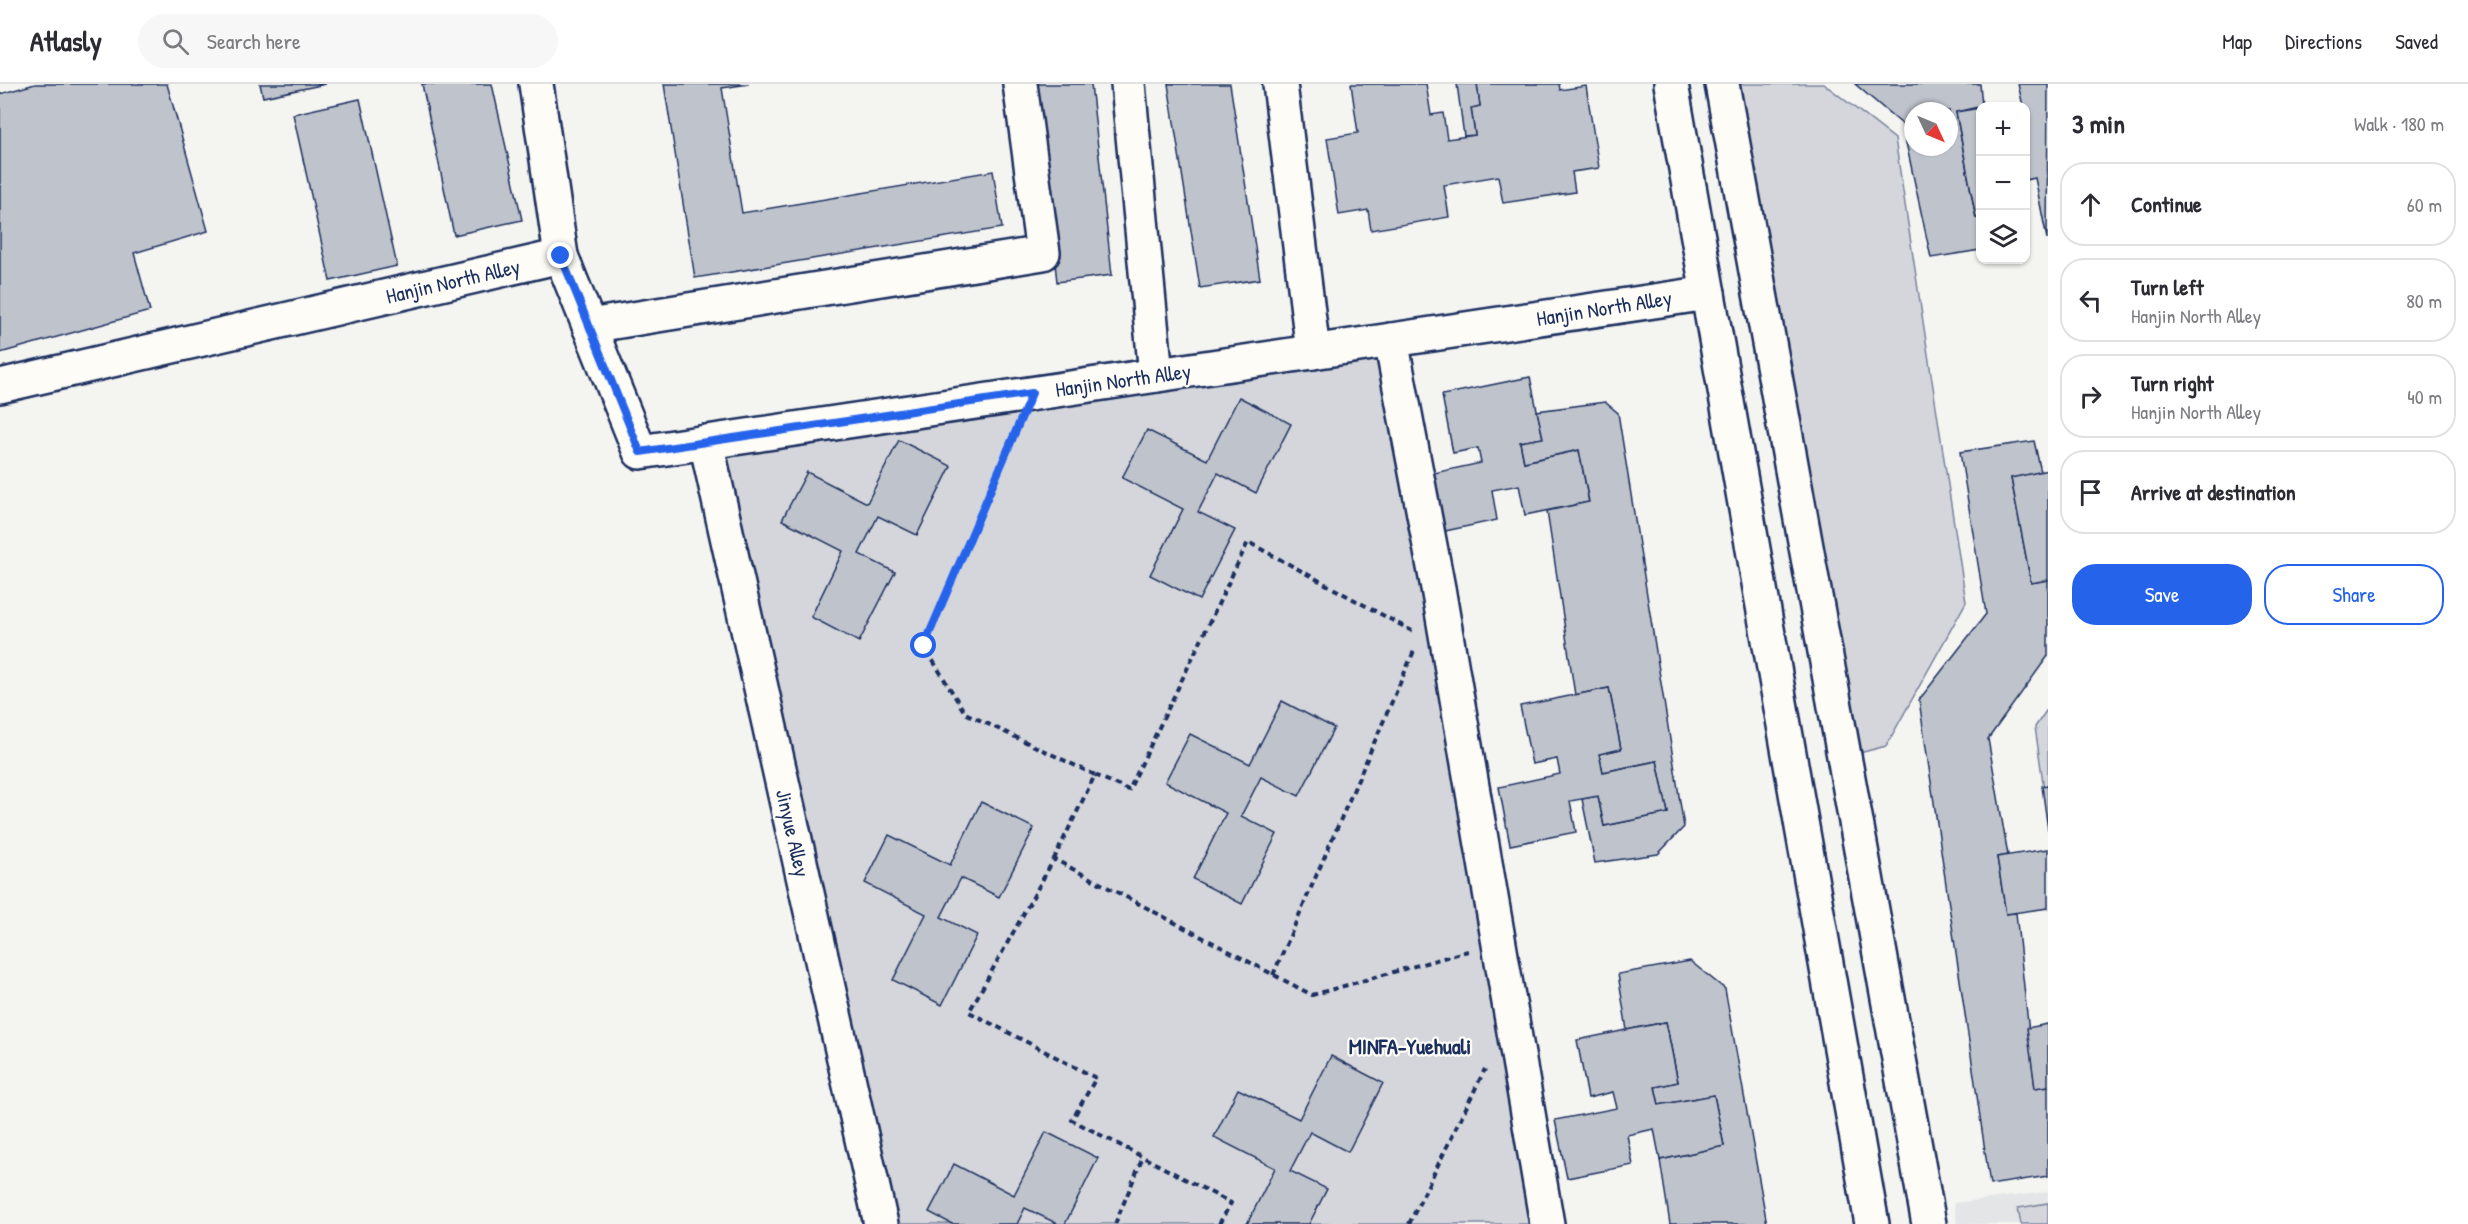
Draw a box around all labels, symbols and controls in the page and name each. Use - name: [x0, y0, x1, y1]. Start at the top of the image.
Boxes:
- search box: [138, 14, 558, 68]
- text: Atlasly: [30, 22, 102, 60]
- icon: search: [159, 25, 192, 58]
- text: Search here: [207, 26, 301, 56]
- text: Map: [2222, 27, 2252, 56]
- text: Directions: [2285, 27, 2362, 56]
- text: Saved: [2395, 27, 2438, 56]
- north arrow: [1904, 102, 1958, 156]
- map controls: [1976, 102, 2030, 264]
- button: +: [1976, 102, 2030, 156]
- text: 3 min: [2072, 106, 2125, 141]
- text: Walk · 180 m: [2354, 110, 2444, 137]
- button: −: [1976, 156, 2030, 210]
- icon: ahead: [2074, 188, 2107, 221]
- text: Continue: [2131, 189, 2202, 219]
- text: 60 m: [2407, 191, 2442, 218]
- button: layers: [1976, 210, 2030, 264]
- route end: [547, 242, 573, 268]
- street label: Hanjin North Alley: [383, 251, 523, 310]
- text: Turn left: [2131, 272, 2204, 302]
- street label: Hanjin North Alley: [1534, 283, 1674, 333]
- icon: left: [2074, 284, 2107, 317]
- text: 80 m: [2406, 287, 2442, 314]
- text: Hanjin North Alley: [2131, 302, 2261, 329]
- street label: Hanjin North Alley: [1053, 356, 1193, 404]
- text: Turn right: [2131, 368, 2214, 398]
- icon: right: [2074, 380, 2107, 413]
- text: 40 m: [2407, 383, 2442, 410]
- text: Hanjin North Alley: [2131, 398, 2261, 425]
- icon: arrive: [2074, 476, 2107, 509]
- text: Arrive at destination: [2131, 477, 2296, 507]
- button: Save: [2072, 564, 2252, 625]
- button: Share: [2264, 564, 2444, 625]
- route start: [910, 632, 936, 658]
- street label: Jinyue Alley: [769, 786, 817, 880]
- district label: MINFA-Yuehuali: [1349, 1031, 1471, 1061]

